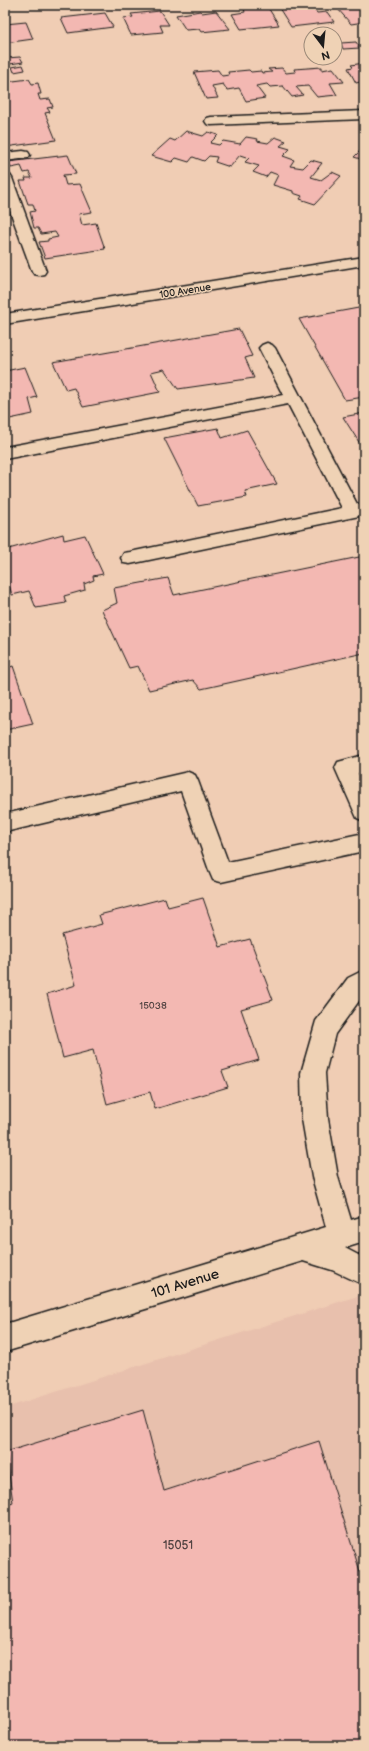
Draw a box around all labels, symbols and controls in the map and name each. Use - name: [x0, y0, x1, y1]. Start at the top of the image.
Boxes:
- north arrow: [303, 26, 343, 66]
- text: N: [320, 48, 331, 63]
- street label: 100 Avenue: [159, 281, 212, 301]
- house number: 15038: [139, 1000, 167, 1012]
- street label: 101 Avenue: [149, 1265, 221, 1302]
- house number: 15051: [163, 1538, 193, 1553]

